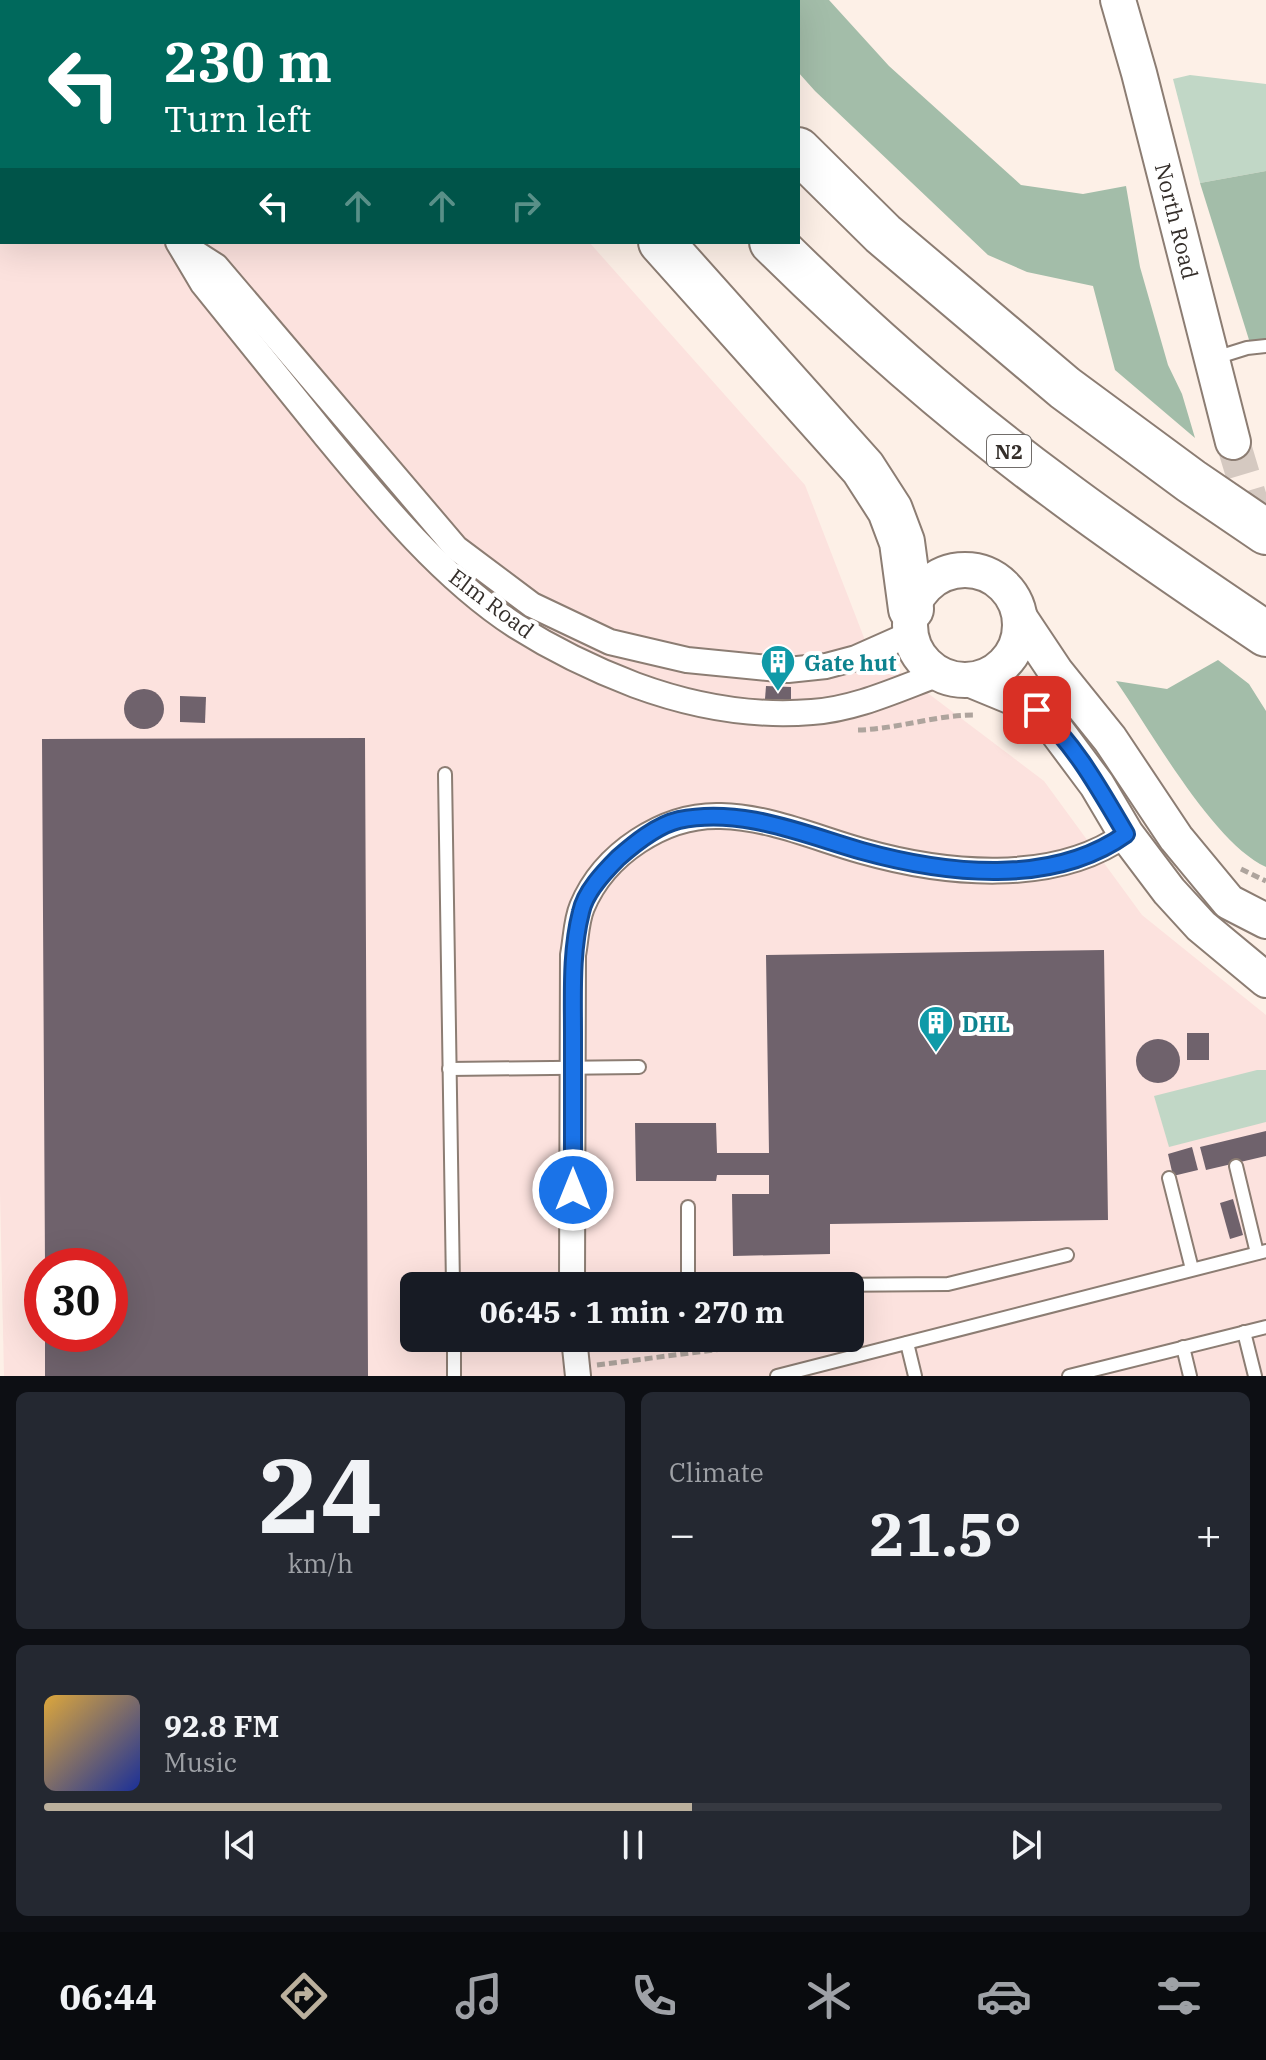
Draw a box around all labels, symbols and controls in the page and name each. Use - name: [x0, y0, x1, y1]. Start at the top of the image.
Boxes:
- text: 230 m: [164, 25, 332, 97]
- icon: left: [32, 32, 136, 136]
- text: Turn left: [164, 95, 311, 142]
- street label: North Road: [1149, 160, 1205, 282]
- icon: left: [252, 184, 296, 228]
- icon: ahead: [336, 184, 380, 228]
- icon: ahead: [420, 184, 464, 228]
- icon: right: [504, 184, 548, 228]
- road number: N2: [987, 435, 1031, 467]
- street label: Elm Road: [444, 562, 540, 644]
- building icon: Gate hut: [759, 643, 797, 693]
- place label: Gate hut: [804, 648, 896, 677]
- pin: [1003, 676, 1071, 744]
- icon: arrive: [1015, 688, 1059, 732]
- building icon: DHL: [917, 1004, 955, 1054]
- place label: DHL: [962, 1009, 1010, 1038]
- position arrow: [531, 1148, 615, 1232]
- speed limit sign: 30: [24, 1248, 128, 1352]
- text: 06:45 · 1 min · 270 m: [480, 1292, 784, 1331]
- text: 24: [258, 1426, 383, 1562]
- text: Climate: [669, 1455, 764, 1489]
- text: 21.5°: [869, 1494, 1022, 1573]
- text: −: [669, 1505, 695, 1562]
- text: +: [1196, 1505, 1222, 1562]
- text: km/h: [288, 1546, 353, 1580]
- text: 92.8 FM: [164, 1706, 279, 1745]
- text: Music: [164, 1745, 237, 1779]
- icon: previous: [218, 1823, 262, 1867]
- icon: pause: [611, 1823, 655, 1867]
- icon: next: [1004, 1823, 1048, 1867]
- icon: directions: [276, 1968, 332, 2024]
- icon: music: [451, 1968, 507, 2024]
- icon: phone: [626, 1968, 682, 2024]
- icon: climate: [801, 1968, 857, 2024]
- icon: car: [976, 1968, 1032, 2024]
- icon: filters: [1151, 1968, 1207, 2024]
- text: 06:44: [59, 1973, 157, 2020]

